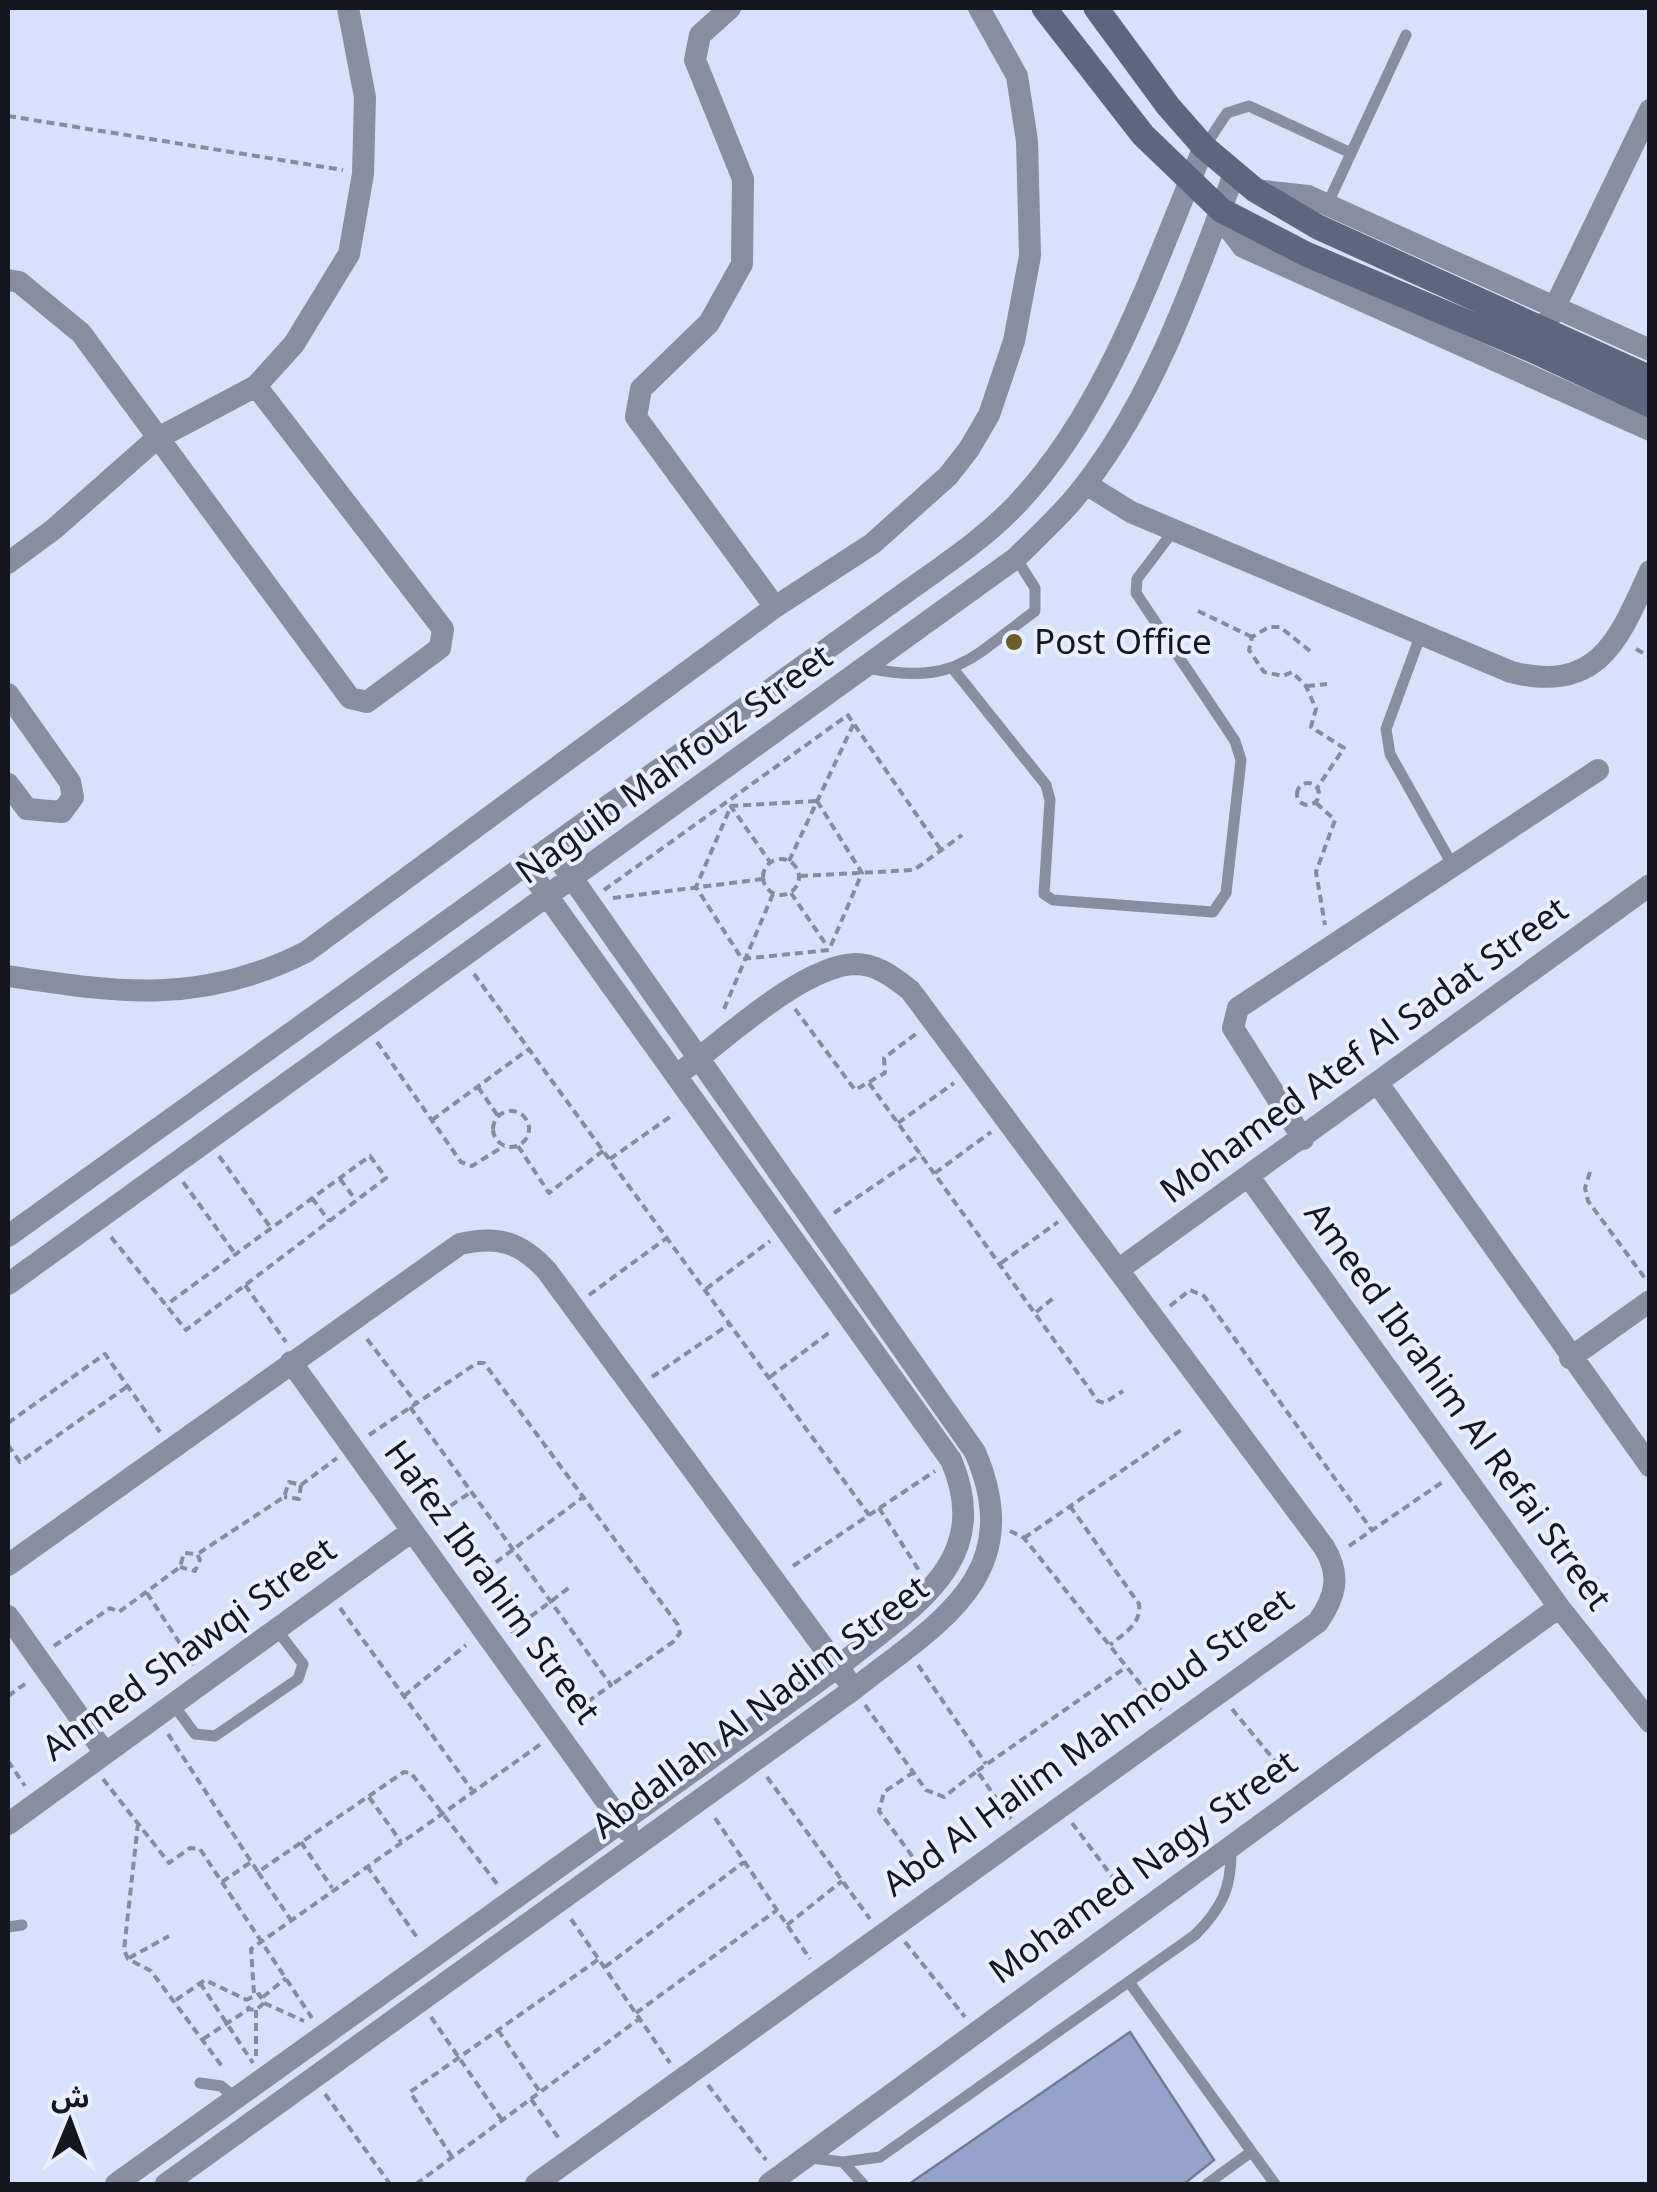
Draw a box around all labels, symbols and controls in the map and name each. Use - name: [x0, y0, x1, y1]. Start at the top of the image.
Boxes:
- place label: Post Office: [1034, 606, 1212, 680]
- street label: Naguib Mahfouz Street: [499, 623, 850, 906]
- marker: Post Office: [1003, 631, 1025, 653]
- street label: Mohamed Atef Al Sadat Street: [1143, 876, 1586, 1226]
- street label: Ameed Ibrahim Al Refai Street: [1282, 1185, 1632, 1628]
- street label: Hafez Ibrahim Street: [361, 1423, 621, 1742]
- street label: Ahmed Shawqi Street: [25, 1516, 354, 1783]
- street label: Abdallah Al Nadim Street: [574, 1555, 947, 1861]
- street label: Abd Al Halim Mahmoud Street: [866, 1567, 1312, 1919]
- street label: Mohamed Nagy Street: [972, 1729, 1315, 2006]
- text: ش: [51, 2069, 90, 2128]
- north arrow: [20, 2072, 120, 2172]

